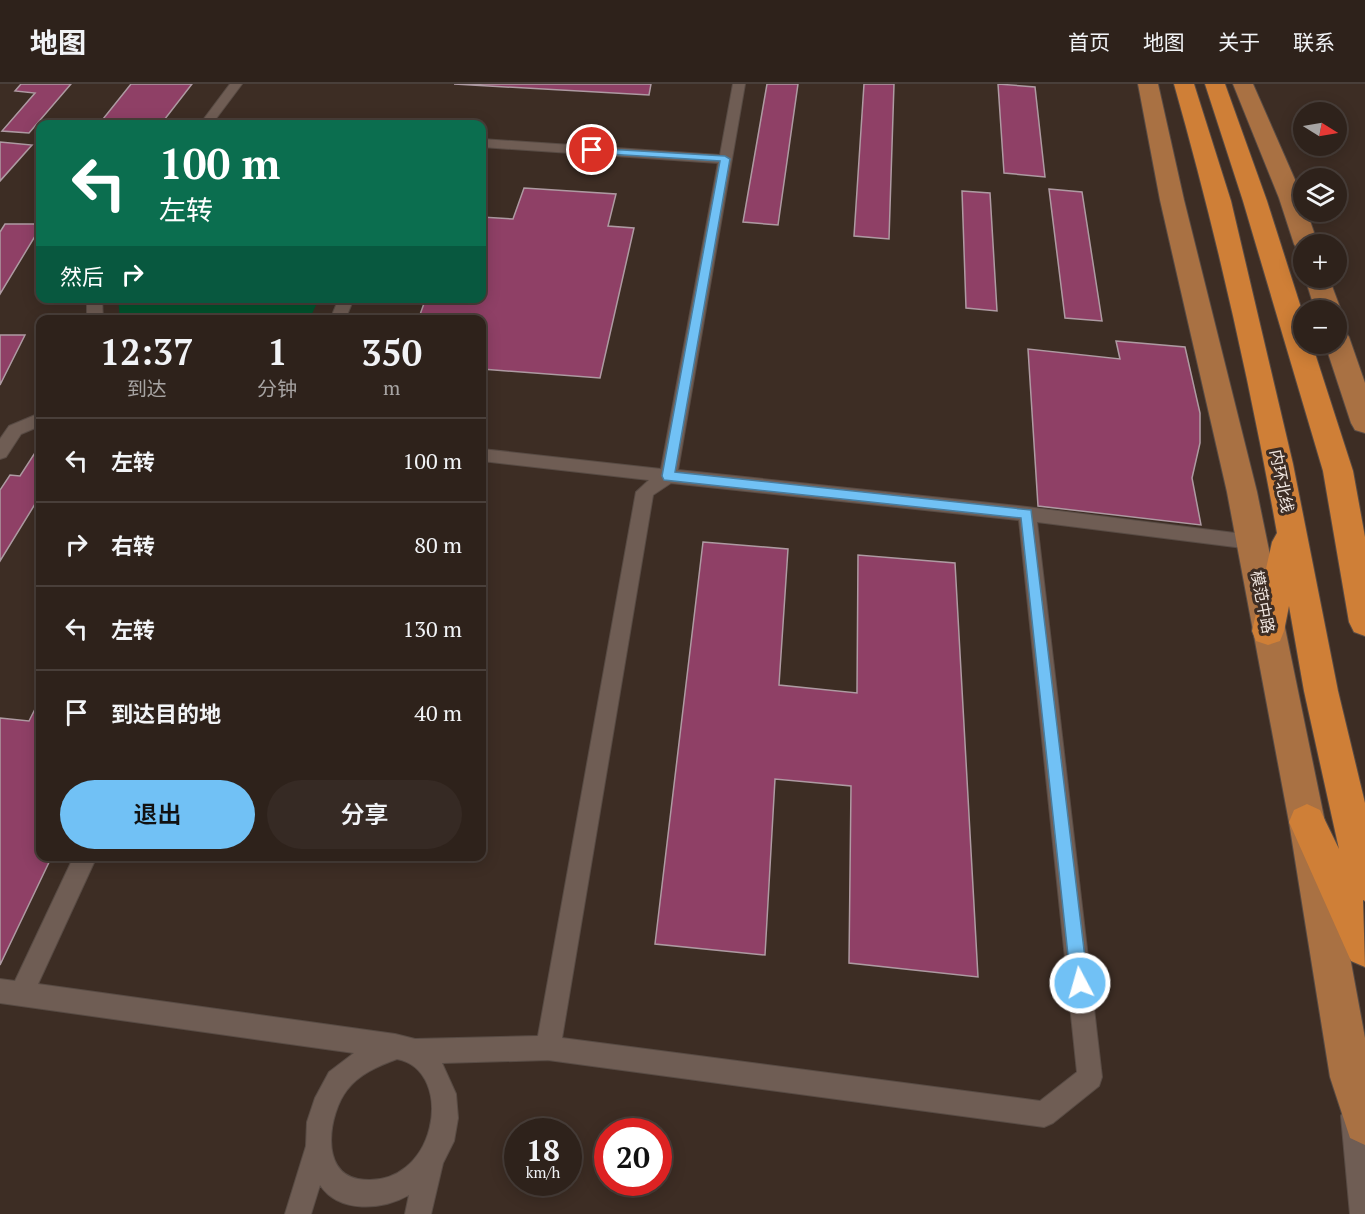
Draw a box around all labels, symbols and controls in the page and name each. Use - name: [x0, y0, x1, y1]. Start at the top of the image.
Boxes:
- text: 地图: [30, 24, 86, 61]
- text: 首页: [1068, 28, 1110, 56]
- text: 地图: [1143, 28, 1185, 56]
- text: 关于: [1218, 28, 1260, 56]
- text: 联系: [1293, 28, 1335, 56]
- north arrow: [1293, 102, 1347, 156]
- map controls: [1293, 102, 1347, 354]
- pin: [566, 124, 617, 175]
- icon: arrive: [575, 133, 608, 166]
- text: 100 m: [159, 135, 280, 191]
- icon: left: [60, 144, 138, 222]
- button: layers: [1293, 168, 1347, 222]
- text: 左转: [159, 192, 213, 228]
- button: +: [1293, 234, 1347, 288]
- icon: right: [116, 258, 149, 291]
- text: 然后: [60, 262, 104, 291]
- button: −: [1293, 300, 1347, 354]
- text: 12:37: [100, 328, 194, 375]
- text: 1: [267, 328, 288, 375]
- text: 350: [361, 329, 422, 376]
- text: m: [383, 374, 400, 401]
- text: 到达: [127, 375, 167, 402]
- text: 分钟: [257, 375, 297, 402]
- icon: left: [60, 444, 93, 477]
- text: 100 m: [402, 446, 462, 475]
- text: 左转: [111, 447, 155, 476]
- street label: 内环北线: [1265, 447, 1299, 515]
- icon: right: [60, 528, 93, 561]
- text: 80 m: [414, 530, 462, 559]
- text: 右转: [111, 531, 155, 560]
- street label: 模范中路: [1246, 568, 1280, 636]
- icon: left: [60, 612, 93, 645]
- text: 130 m: [402, 614, 462, 643]
- text: 左转: [111, 615, 155, 644]
- icon: arrive: [60, 696, 93, 729]
- text: 40 m: [414, 698, 462, 727]
- text: 到达目的地: [111, 699, 221, 728]
- button: 退出: [60, 780, 255, 849]
- button: 分享: [267, 780, 462, 849]
- position arrow: [1048, 951, 1112, 1015]
- speed limit sign: 20: [594, 1118, 672, 1196]
- text: 18: [526, 1130, 560, 1170]
- text: km/h: [526, 1162, 560, 1182]

